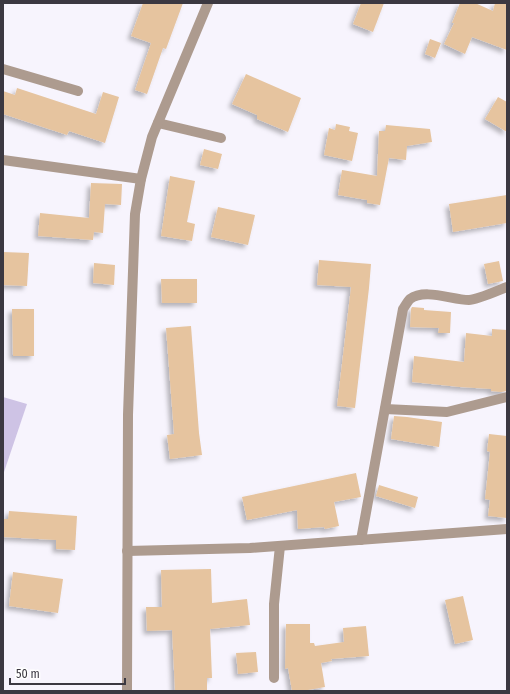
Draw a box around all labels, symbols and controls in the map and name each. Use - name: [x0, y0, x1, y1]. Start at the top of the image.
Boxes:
- scale bar: [10, 660, 125, 686]
- text: 50 m: [16, 667, 40, 681]

